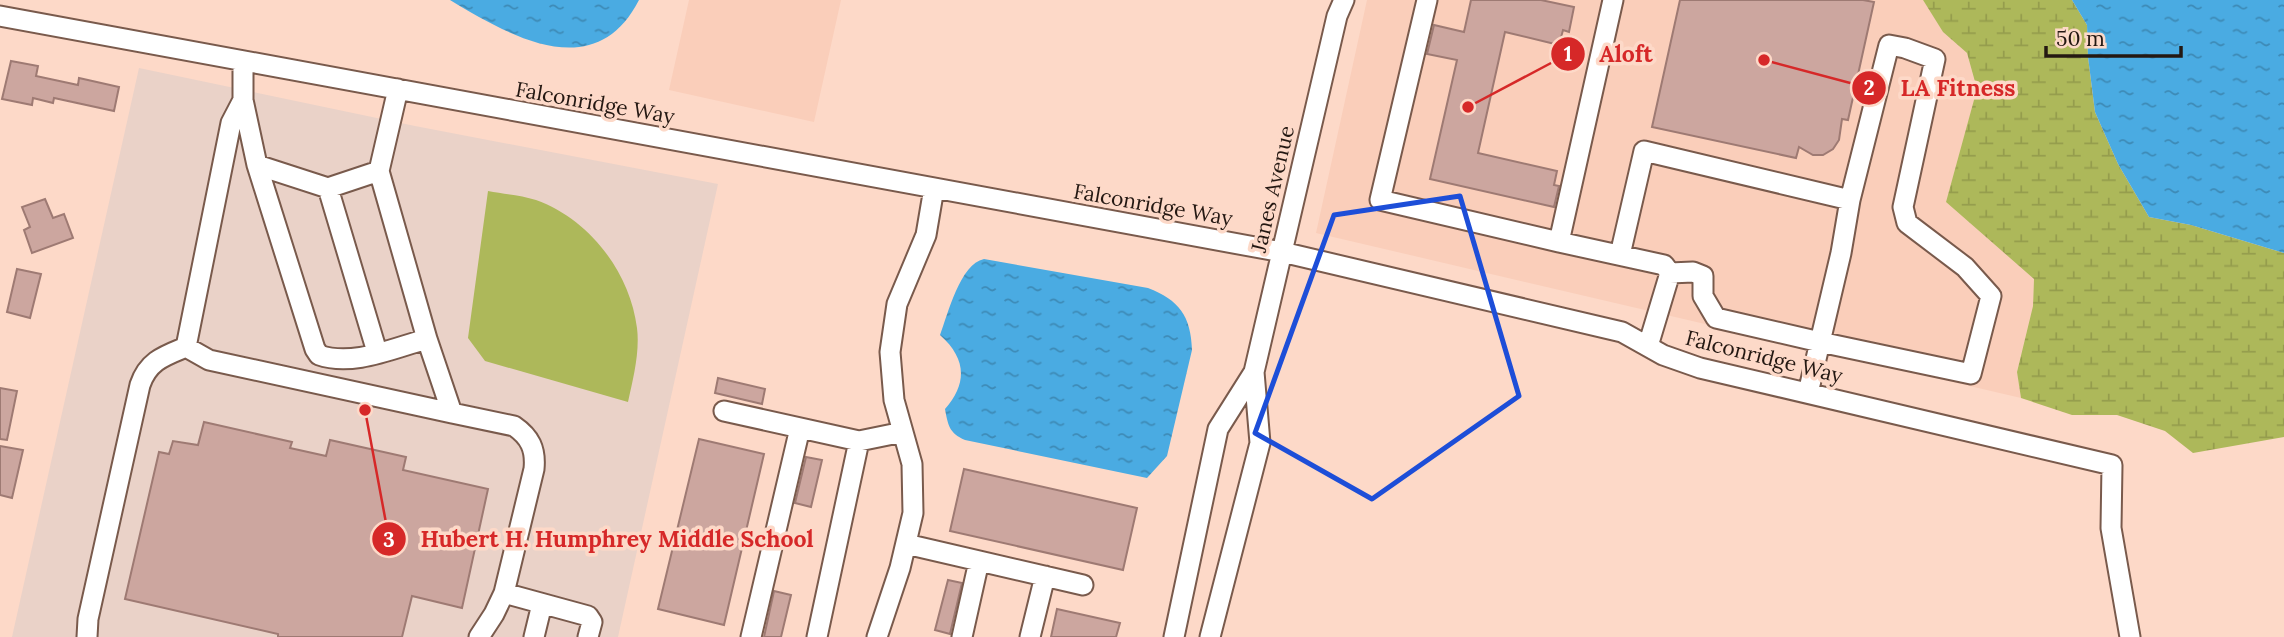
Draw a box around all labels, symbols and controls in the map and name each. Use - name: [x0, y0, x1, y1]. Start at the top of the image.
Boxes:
- scale bar: [2046, 14, 2181, 58]
- text: 50 m: [2056, 25, 2105, 52]
- callout: Aloft: [1550, 32, 1666, 76]
- text: Aloft: [1599, 39, 1653, 68]
- text: 1: [1564, 40, 1572, 67]
- callout: LA Fitness: [1852, 66, 2030, 110]
- text: LA Fitness: [1901, 73, 2015, 102]
- text: 2: [1863, 74, 1875, 101]
- street label: Falconridge Way: [513, 75, 677, 130]
- street label: Janes Avenue: [1245, 123, 1300, 256]
- street label: Falconridge Way: [1071, 177, 1235, 232]
- street label: Falconridge Way: [1683, 324, 1846, 389]
- callout: Hubert H. Humphrey Middle School: [371, 517, 827, 561]
- text: Hubert H. Humphrey Middle School: [420, 524, 814, 553]
- text: 3: [383, 526, 395, 553]

